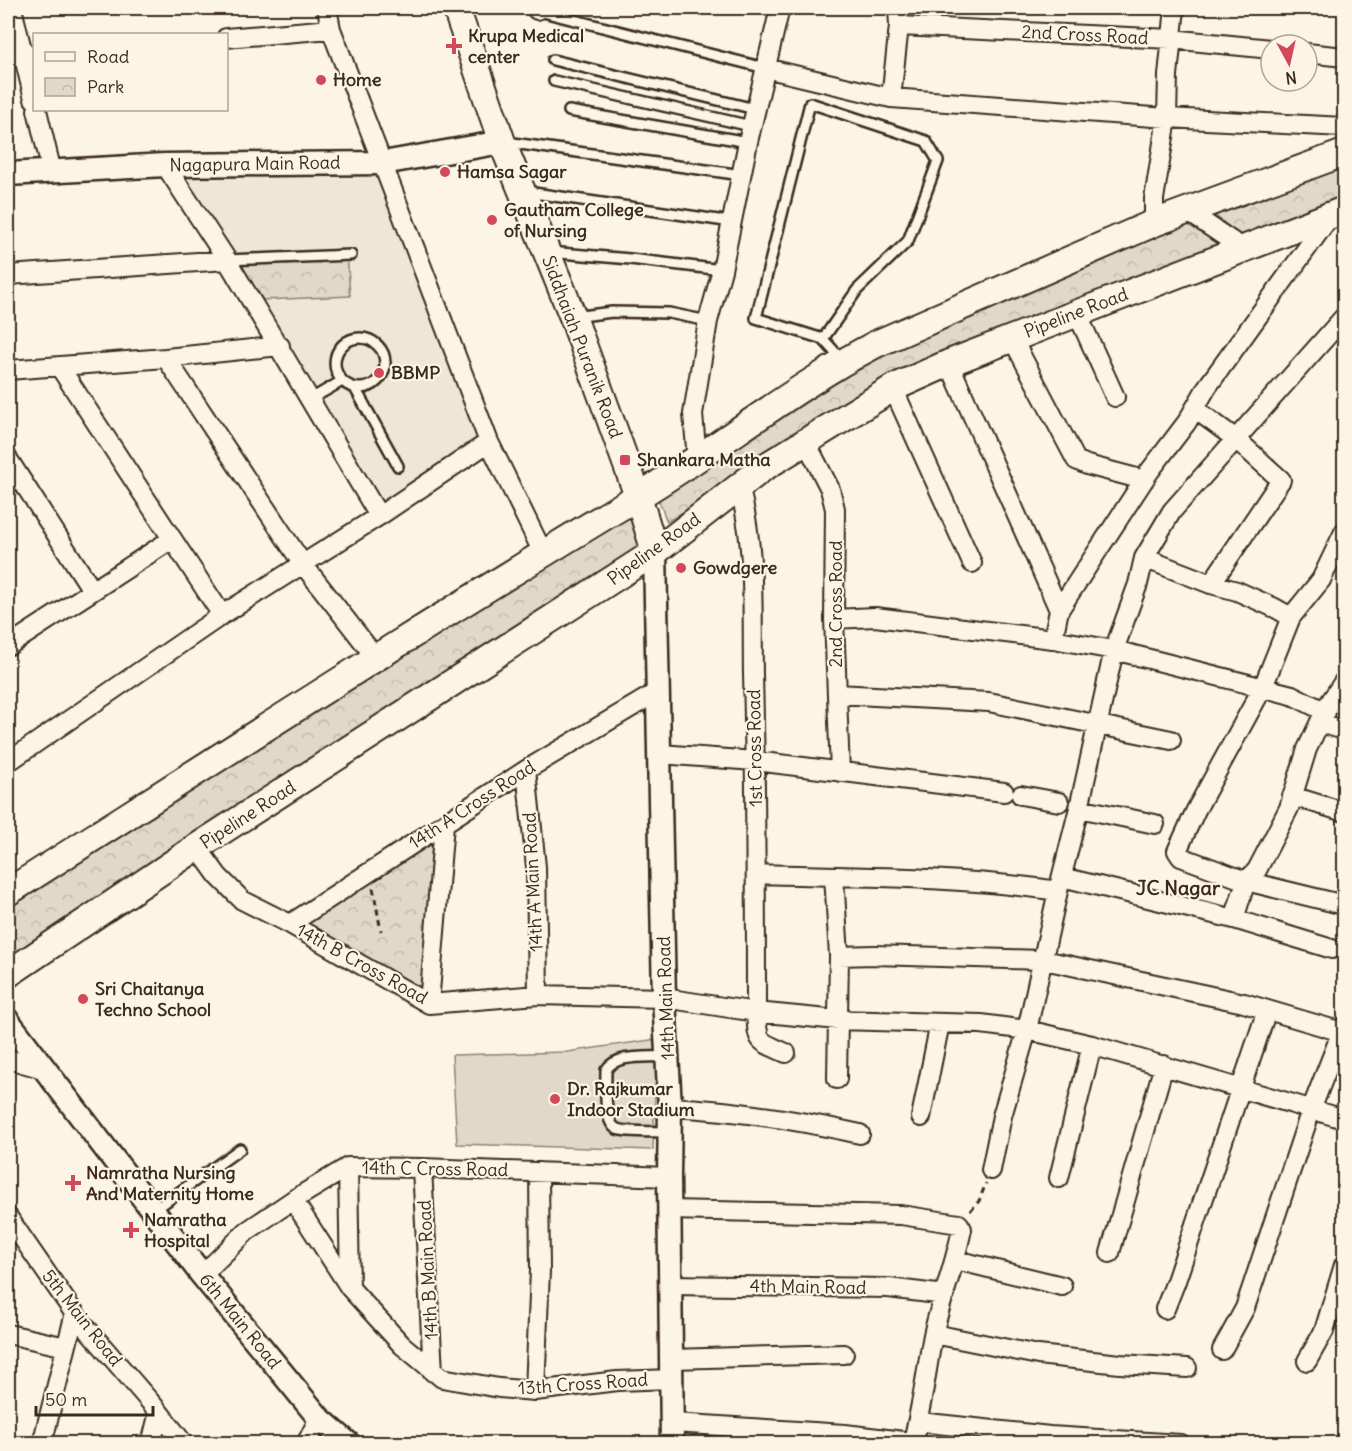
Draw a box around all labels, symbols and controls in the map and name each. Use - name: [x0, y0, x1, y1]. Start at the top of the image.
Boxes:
- street label: 2nd Cross Road: [1021, 20, 1149, 49]
- place label: Krupa Medical center: [468, 24, 584, 68]
- legend: [33, 33, 228, 111]
- north arrow: [1259, 33, 1319, 93]
- marker: Krupa Medical center: [445, 37, 463, 55]
- text: Road: [87, 45, 130, 68]
- text: N: [1284, 67, 1298, 89]
- place label: Home: [333, 68, 382, 91]
- marker: Home: [314, 73, 328, 87]
- text: Park: [87, 75, 124, 98]
- street label: Nagapura Main Road: [169, 151, 341, 176]
- place label: Hamsa Sagar: [457, 160, 567, 183]
- marker: Hamsa Sagar: [438, 165, 452, 179]
- place label: Gautham College of Nursing: [504, 198, 644, 242]
- marker: Gautham College of Nursing: [485, 213, 499, 227]
- street label: Siddhaiah Puranik Road: [537, 252, 628, 442]
- street label: Pipeline Road: [1021, 282, 1131, 343]
- place label: BBMP: [391, 361, 440, 384]
- marker: BBMP: [372, 366, 386, 380]
- place label: Shankara Matha: [637, 448, 771, 471]
- marker: Shankara Matha: [618, 453, 632, 467]
- street label: Pipeline Road: [603, 507, 705, 590]
- street label: 2nd Cross Road: [824, 540, 847, 668]
- place label: Gowdgere: [693, 556, 777, 579]
- marker: Gowdgere: [674, 561, 688, 575]
- street label: 1st Cross Road: [742, 689, 767, 807]
- street label: 14th A Cross Road: [404, 755, 540, 854]
- street label: Pipeline Road: [196, 775, 300, 854]
- street label: 14th A Main Road: [517, 811, 548, 952]
- district label: JC Nagar: [1136, 875, 1221, 900]
- street label: 14th B Cross Road: [293, 918, 432, 1009]
- street label: 14th Main Road: [652, 935, 679, 1060]
- place label: Sri Chaitanya Techno School: [95, 977, 211, 1021]
- marker: Sri Chaitanya Techno School: [76, 992, 90, 1006]
- place label: Dr. Rajkumar Indoor Stadium: [567, 1077, 695, 1121]
- marker: Dr. Rajkumar Indoor Stadium: [548, 1092, 562, 1106]
- street label: 14th C Cross Road: [362, 1156, 509, 1181]
- place label: Namratha Nursing And Maternity Home: [86, 1161, 254, 1205]
- marker: Namratha Nursing And Maternity Home: [64, 1174, 82, 1192]
- street label: 14th B Main Road: [412, 1199, 443, 1341]
- place label: Namratha Hospital: [144, 1208, 227, 1252]
- marker: Namratha Hospital: [122, 1221, 140, 1239]
- street label: 5th Main Road: [37, 1265, 128, 1371]
- street label: 6th Main Road: [195, 1268, 286, 1374]
- street label: 4th Main Road: [749, 1274, 867, 1299]
- street label: 13th Cross Road: [517, 1367, 649, 1400]
- scale bar: [36, 1379, 153, 1417]
- text: 50 m: [45, 1388, 87, 1411]

